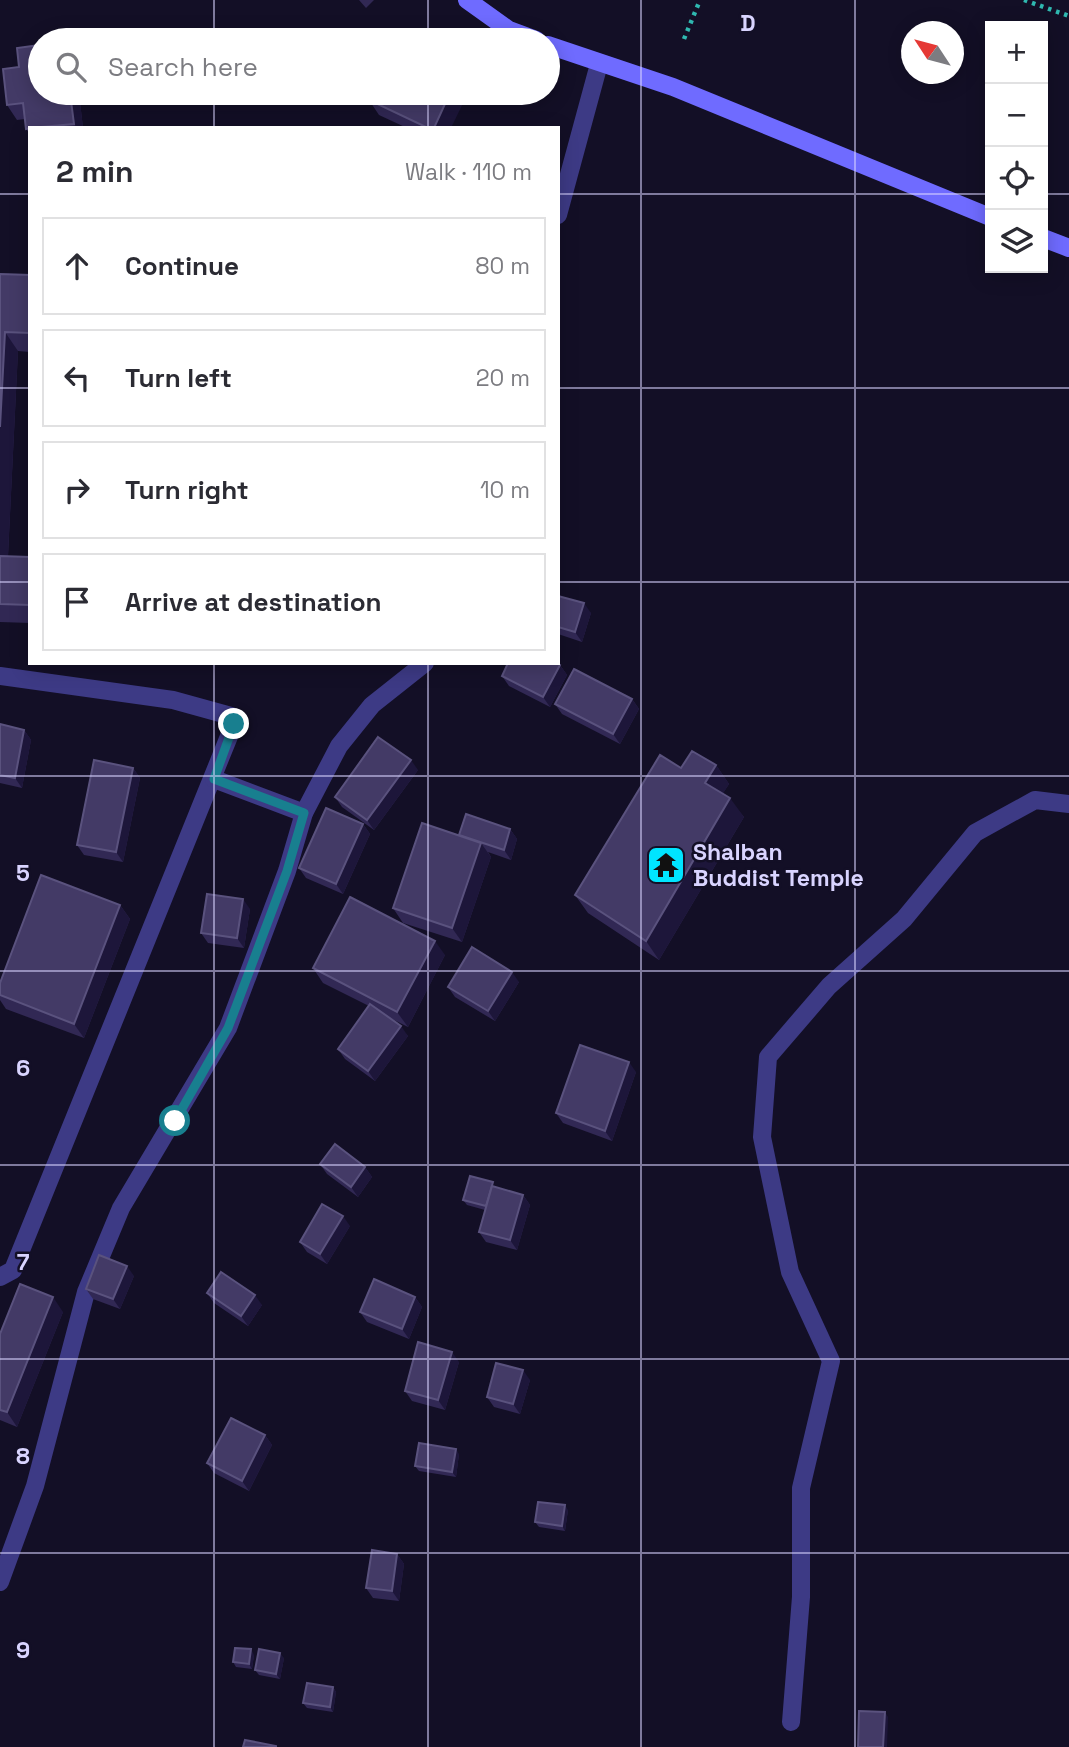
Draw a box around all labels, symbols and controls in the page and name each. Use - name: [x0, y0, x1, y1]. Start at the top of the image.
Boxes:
- text: D: [740, 8, 756, 38]
- north arrow: [901, 21, 964, 84]
- map controls: [985, 21, 1048, 273]
- button: +: [985, 21, 1048, 84]
- search box: [28, 28, 560, 105]
- icon: search: [52, 48, 90, 86]
- text: Search here: [108, 50, 258, 84]
- button: −: [985, 84, 1048, 147]
- button: locate: [985, 147, 1048, 210]
- text: 2 min: [56, 152, 134, 191]
- text: Walk · 110 m: [405, 157, 532, 187]
- button: layers: [985, 210, 1048, 273]
- icon: ahead: [58, 247, 96, 285]
- text: Continue: [125, 249, 239, 283]
- text: 80 m: [475, 251, 530, 281]
- icon: left: [58, 359, 96, 397]
- text: Turn left: [125, 361, 232, 395]
- text: 20 m: [476, 363, 530, 393]
- icon: right: [58, 471, 96, 509]
- text: Turn right: [125, 473, 249, 507]
- text: 10 m: [480, 475, 530, 505]
- icon: arrive: [58, 583, 96, 621]
- text: Arrive at destination: [125, 585, 382, 619]
- route end: [218, 708, 249, 739]
- place label: Shalban Buddist Temple: [693, 837, 864, 893]
- temple icon: Shalban Buddist Temple: [645, 844, 687, 886]
- text: 5: [16, 858, 30, 888]
- text: 6: [16, 1053, 30, 1083]
- route start: [159, 1105, 190, 1136]
- text: 7: [17, 1247, 30, 1277]
- text: 8: [16, 1441, 30, 1471]
- text: 9: [16, 1635, 30, 1665]

